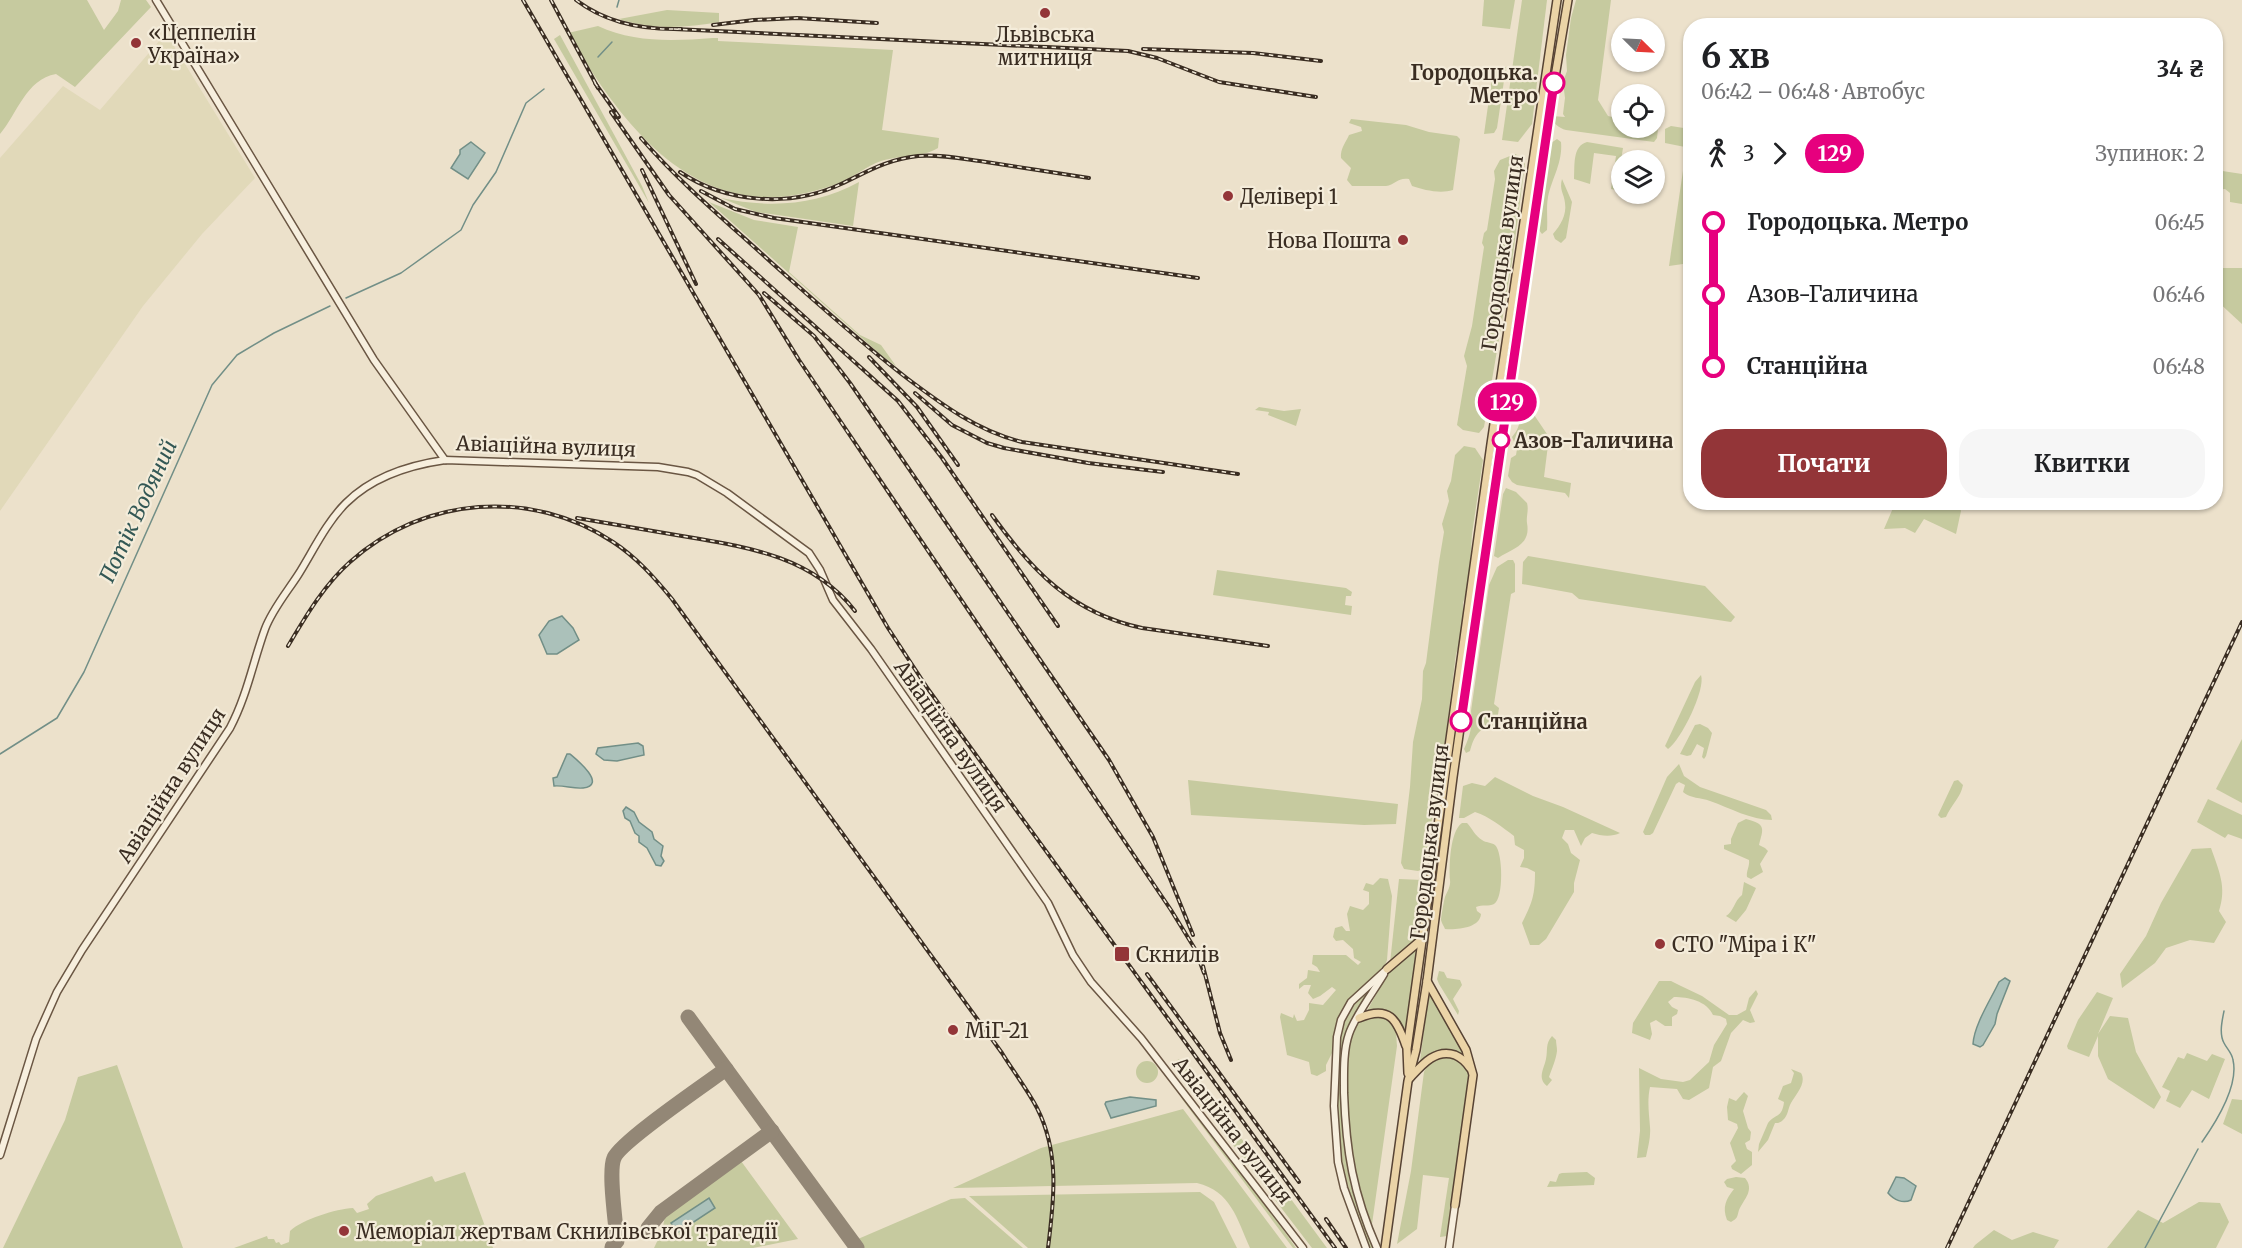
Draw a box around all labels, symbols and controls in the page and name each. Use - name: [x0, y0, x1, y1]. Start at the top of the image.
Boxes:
- marker: Львівська митниця: [1038, 6, 1052, 20]
- north arrow: [1611, 18, 1665, 72]
- map controls: [1611, 18, 1665, 204]
- place label: «Цеппелін Україна»: [147, 20, 256, 68]
- place label: Львівська митниця: [995, 22, 1095, 70]
- marker: «Цеппелін Україна»: [129, 36, 143, 50]
- text: 6 хв: [1701, 36, 1770, 77]
- text: 34 ₴: [2157, 55, 2205, 83]
- place label: Городоцька. Метро: [1410, 60, 1538, 108]
- marker: Городоцька. Метро: [1543, 72, 1565, 94]
- text: 06:42 – 06:48 · Автобус: [1701, 79, 1925, 104]
- button: locate: [1611, 84, 1665, 138]
- icon: walk: [1701, 137, 1734, 170]
- icon: forward: [1763, 137, 1796, 170]
- text: 129: [1817, 140, 1852, 167]
- text: 3: [1743, 141, 1754, 166]
- text: Зупинок: 2: [2095, 141, 2205, 166]
- button: layers: [1611, 150, 1665, 204]
- street label: Городоцька вулиця: [1476, 153, 1528, 353]
- place label: Делівері 1: [1240, 184, 1338, 209]
- marker: Делівері 1: [1221, 189, 1235, 203]
- text: Городоцька. Метро: [1747, 208, 1968, 236]
- text: 06:45: [2155, 210, 2205, 235]
- place label: Нова Пошта: [1267, 228, 1391, 253]
- marker: Нова Пошта: [1396, 233, 1410, 247]
- text: Азов-Галичина: [1747, 280, 1918, 308]
- text: 06:46: [2153, 282, 2205, 307]
- text: Станційна: [1747, 352, 1868, 380]
- text: 06:48: [2153, 354, 2205, 379]
- line badge: 129: [1472, 382, 1541, 422]
- text: 129: [1490, 389, 1524, 416]
- place label: Азов-Галичина: [1513, 428, 1673, 453]
- button: Почати: [1701, 429, 1947, 498]
- button: Квитки: [1959, 429, 2205, 498]
- street label: Авіаційна вулиця: [455, 430, 636, 462]
- marker: Азов-Галичина: [1492, 431, 1510, 449]
- water label: Потік Водяний: [93, 435, 183, 587]
- street label: Авіаційна вулиця: [889, 654, 1013, 817]
- street label: Авіаційна вулиця: [111, 703, 231, 868]
- place label: Станційна: [1478, 709, 1588, 734]
- marker: Станційна: [1450, 710, 1472, 732]
- street label: Городоцька вулиця: [1405, 742, 1453, 942]
- place label: СТО "Міра і К": [1672, 932, 1817, 957]
- marker: СТО "Міра і К": [1653, 937, 1667, 951]
- place label: Скнилів: [1136, 942, 1219, 967]
- marker: Скнилів: [1113, 945, 1131, 963]
- place label: МіГ-21: [965, 1018, 1029, 1043]
- marker: МіГ-21: [946, 1023, 960, 1037]
- street label: Авіаційна вулиця: [1167, 1051, 1298, 1209]
- place label: Меморіал жертвам Скнилівської трагедії: [356, 1219, 778, 1244]
- marker: Меморіал жертвам Скнилівської трагедії: [337, 1224, 351, 1238]

